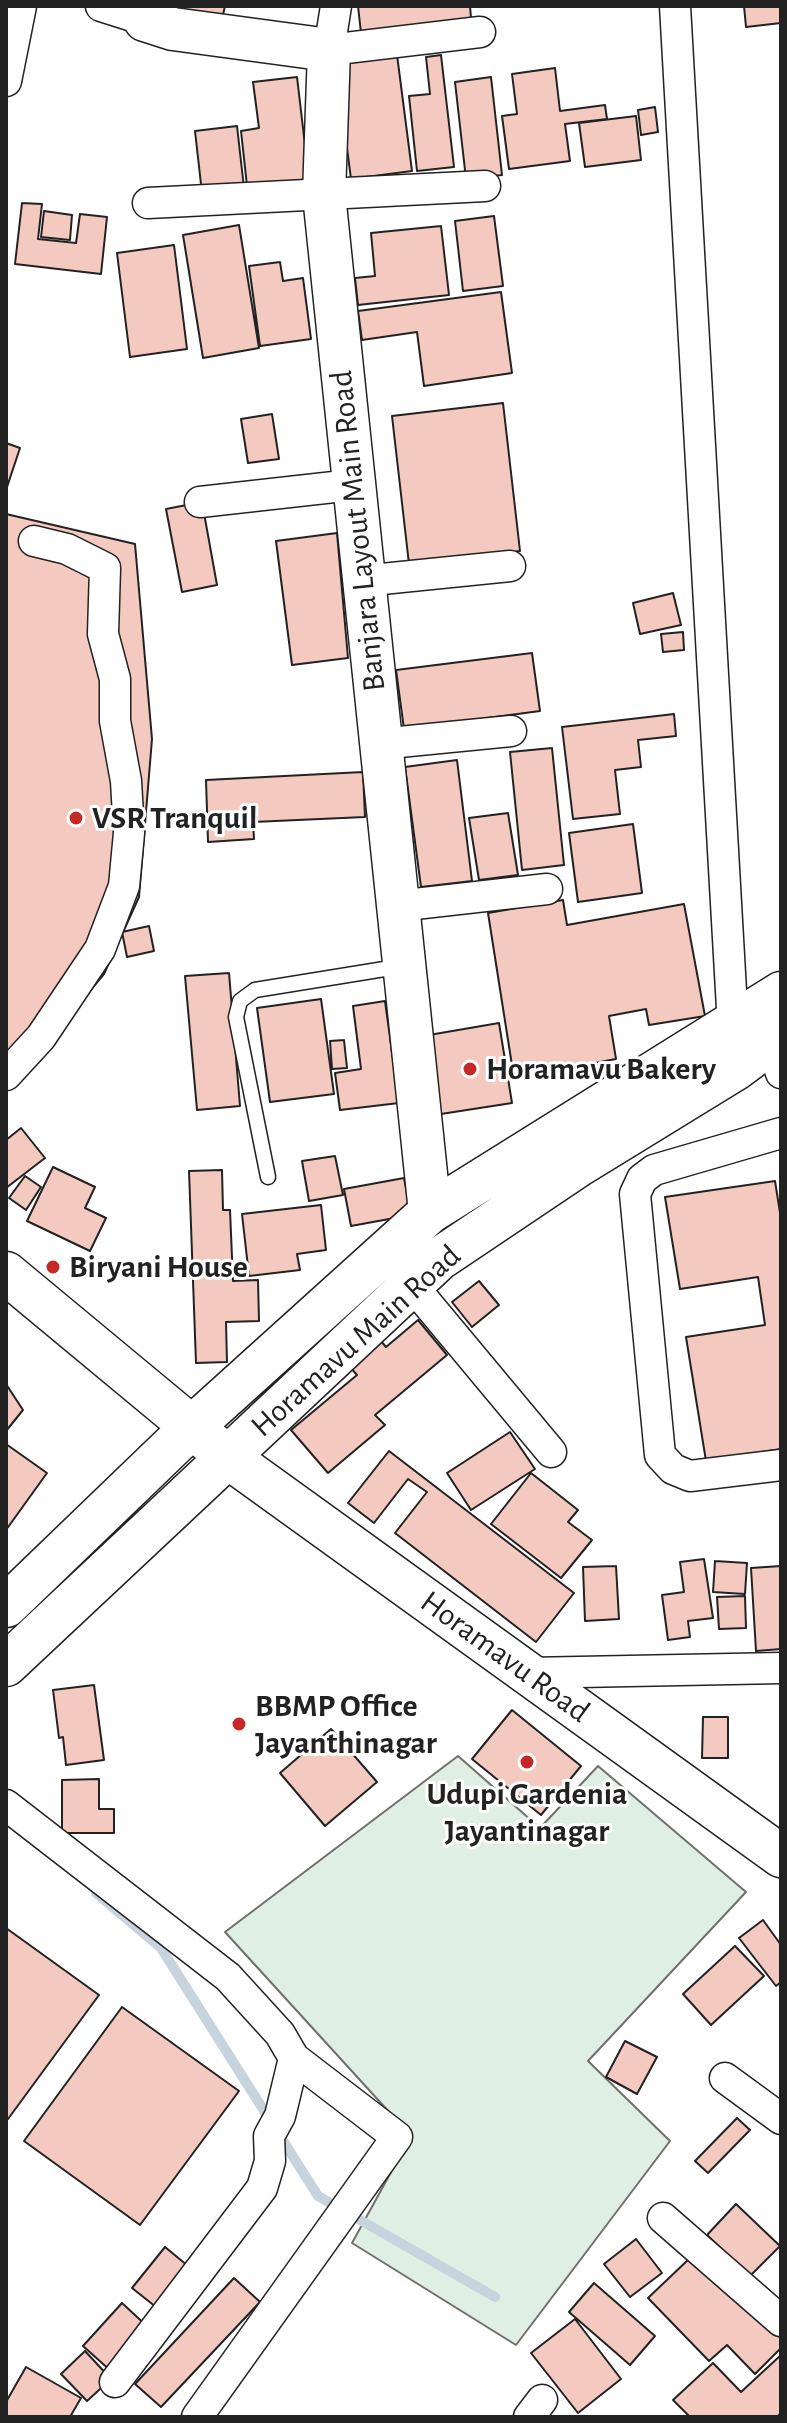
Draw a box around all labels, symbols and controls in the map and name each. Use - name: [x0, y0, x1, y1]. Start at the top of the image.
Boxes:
- street label: Banjara Layout Main Road: [322, 369, 394, 693]
- place label: VSR Tranquil: [92, 799, 257, 837]
- marker: VSR Tranquil: [67, 809, 85, 827]
- place label: Horamavu Bakery: [486, 1050, 716, 1088]
- marker: Horamavu Bakery: [461, 1060, 479, 1078]
- street label: Horamavu Main Road: [243, 1237, 469, 1445]
- place label: Biryani House: [69, 1248, 248, 1286]
- marker: Biryani House: [44, 1258, 62, 1276]
- street label: Horamavu Road: [413, 1583, 597, 1731]
- place label: BBMP Office Jayanthinagar: [255, 1687, 437, 1762]
- marker: BBMP Office Jayanthinagar: [230, 1715, 248, 1733]
- marker: Udupi Gardenia Jayantinagar: [518, 1753, 536, 1771]
- place label: Udupi Gardenia Jayantinagar: [427, 1775, 627, 1850]

